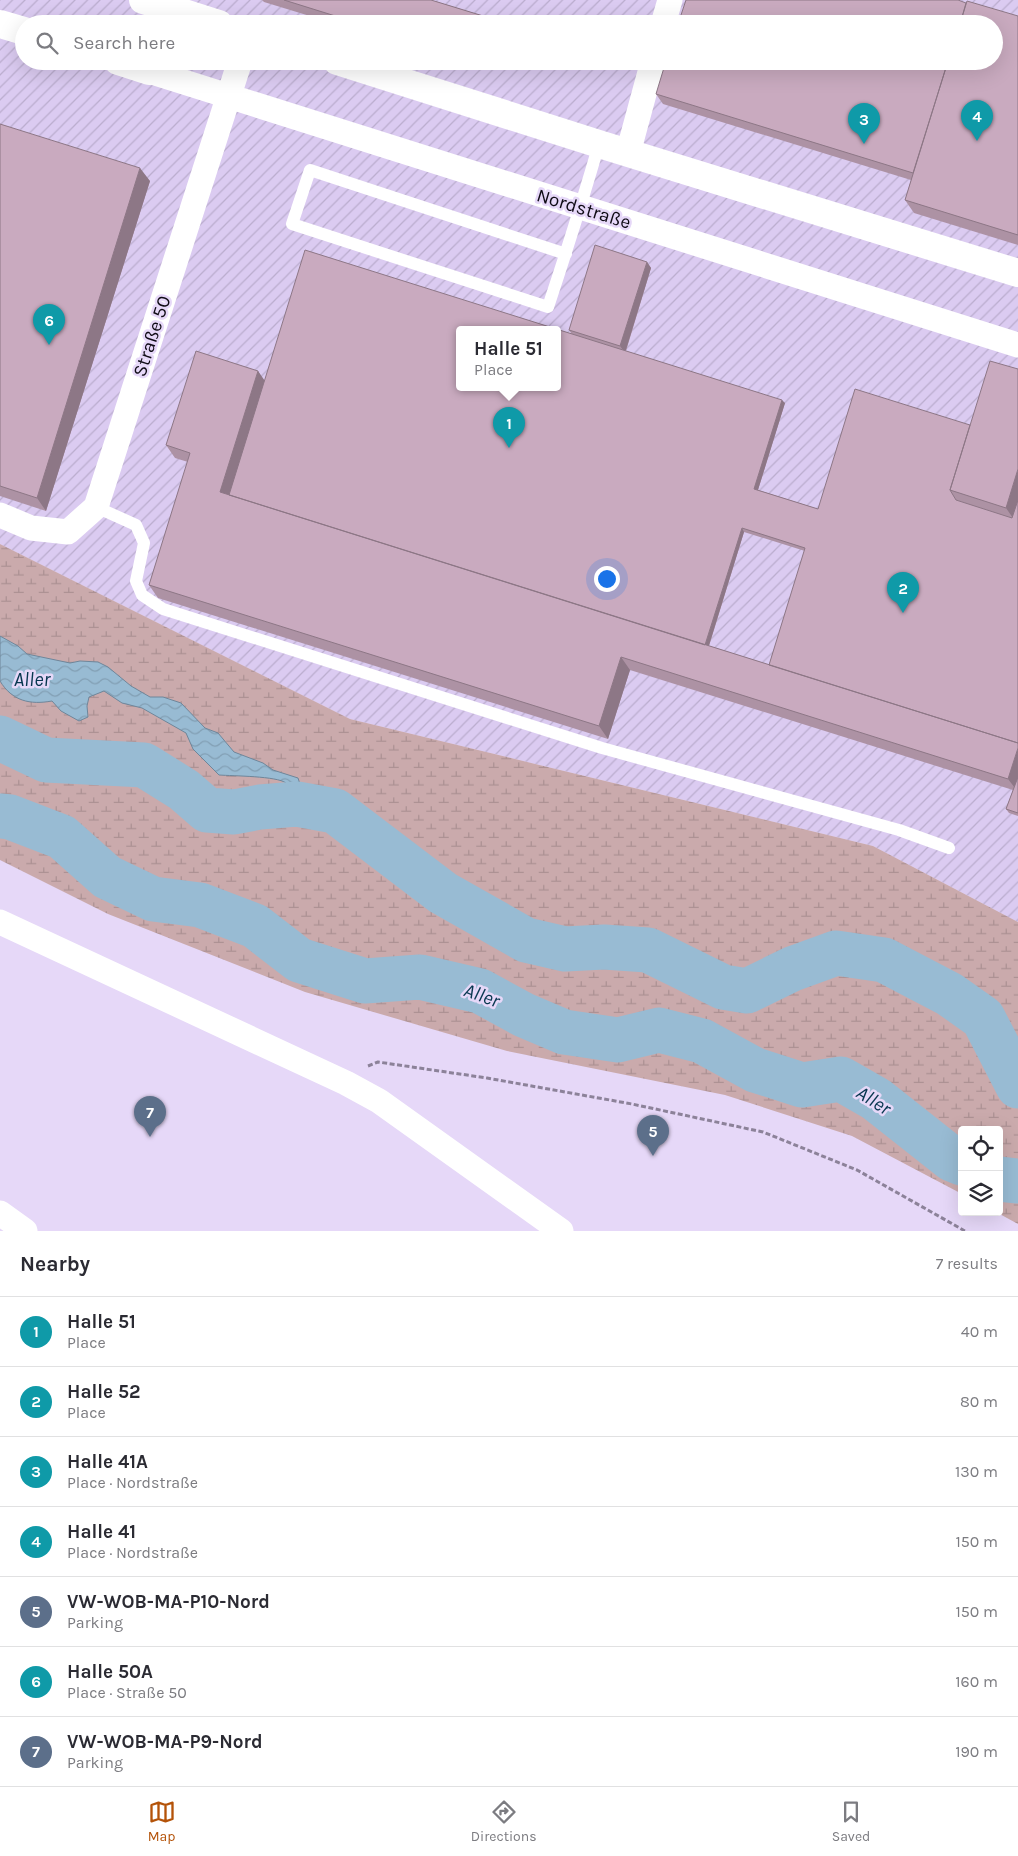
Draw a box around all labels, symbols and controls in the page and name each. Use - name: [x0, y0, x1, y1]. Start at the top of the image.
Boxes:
- search box: [15, 15, 1003, 70]
- icon: search: [33, 29, 61, 57]
- text: Search here: [73, 32, 175, 54]
- pin: 4: [961, 100, 993, 141]
- pin: 3: [848, 103, 880, 144]
- street label: Nordstraße: [534, 184, 633, 234]
- street label: Straße 50: [129, 293, 175, 380]
- pin: 6: [33, 304, 65, 345]
- popup: [456, 326, 561, 391]
- text: Halle 51: [474, 338, 543, 360]
- text: Place: [474, 360, 513, 379]
- pin: 1: [493, 407, 525, 448]
- your location: [594, 566, 620, 592]
- pin: 2: [887, 572, 919, 613]
- water label: Aller: [14, 668, 51, 691]
- water label: Aller: [461, 978, 504, 1013]
- water label: Aller: [852, 1081, 896, 1121]
- pin: 7: [134, 1096, 166, 1137]
- pin: 5: [637, 1115, 669, 1156]
- map controls: [958, 1126, 1003, 1216]
- button: locate: [958, 1126, 1003, 1171]
- button: layers: [958, 1171, 1003, 1216]
- text: Nearby: [20, 1252, 90, 1276]
- text: 7 results: [936, 1254, 998, 1273]
- text: Halle 51: [67, 1311, 136, 1333]
- text: 1: [33, 1322, 39, 1341]
- text: 40 m: [961, 1322, 998, 1341]
- text: Place: [67, 1333, 106, 1352]
- text: Halle 52: [67, 1381, 141, 1403]
- text: 2: [31, 1392, 41, 1411]
- text: 80 m: [960, 1392, 998, 1411]
- text: Place: [67, 1403, 106, 1422]
- text: Halle 41A: [67, 1451, 148, 1473]
- text: 3: [31, 1462, 41, 1481]
- text: 130 m: [955, 1462, 998, 1481]
- text: Place · Nordstraße: [67, 1473, 198, 1492]
- text: Halle 41: [67, 1521, 136, 1543]
- text: 4: [31, 1532, 41, 1551]
- text: 150 m: [955, 1532, 998, 1551]
- text: Place · Nordstraße: [67, 1543, 198, 1562]
- text: VW-WOB-MA-P10-Nord: [67, 1591, 270, 1613]
- text: 5: [31, 1602, 41, 1621]
- text: 150 m: [955, 1602, 998, 1621]
- text: Parking: [67, 1613, 123, 1632]
- text: Halle 50A: [67, 1661, 153, 1683]
- text: 6: [31, 1672, 41, 1691]
- text: 160 m: [955, 1672, 998, 1691]
- text: Place · Straße 50: [67, 1683, 187, 1702]
- text: VW-WOB-MA-P9-Nord: [67, 1731, 263, 1753]
- text: 7: [32, 1742, 40, 1761]
- text: 190 m: [955, 1742, 998, 1761]
- text: Parking: [67, 1753, 123, 1772]
- tab: Map: [148, 1798, 176, 1845]
- tab: Directions: [471, 1798, 537, 1845]
- tab: Saved: [832, 1798, 870, 1845]

